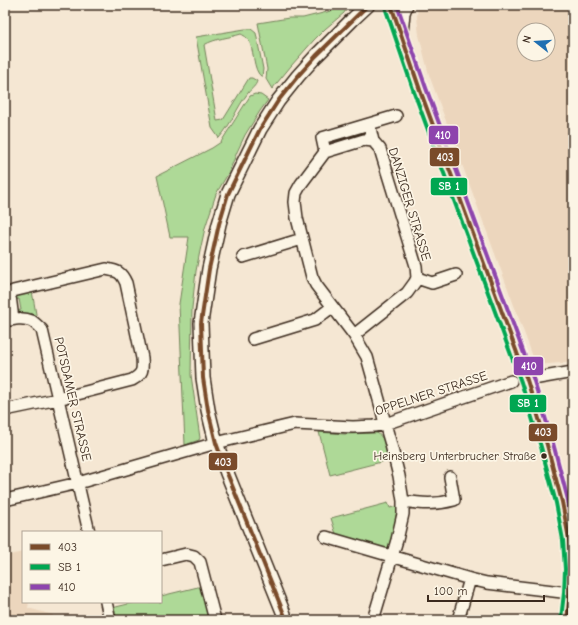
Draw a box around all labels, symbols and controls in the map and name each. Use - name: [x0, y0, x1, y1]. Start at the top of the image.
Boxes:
- north arrow: [516, 22, 556, 62]
- text: N: [520, 34, 534, 45]
- line badge: 410: [428, 125, 459, 145]
- text: 410: [435, 129, 451, 142]
- street label: DANZIGER STRASSE: [386, 146, 434, 262]
- line badge: 403: [429, 147, 460, 167]
- text: 403: [437, 151, 453, 164]
- line badge: SB 1: [430, 177, 468, 196]
- text: SB 1: [439, 180, 459, 193]
- street label: POTSDAMER STRASSE: [51, 335, 95, 463]
- line badge: 410: [513, 356, 544, 376]
- text: 410: [521, 360, 537, 373]
- street label: OPPELNER STRASSE: [373, 368, 489, 418]
- line badge: SB 1: [509, 394, 547, 413]
- text: SB 1: [518, 397, 538, 410]
- line badge: 403: [528, 423, 558, 442]
- text: 403: [535, 426, 551, 439]
- place label: Heinsberg Unterbrucher Straße: [374, 449, 536, 463]
- marker: Heinsberg Unterbrucher Straße: [539, 451, 549, 461]
- line badge: 403: [208, 452, 238, 471]
- text: 403: [215, 456, 231, 469]
- legend: [22, 531, 162, 603]
- text: 403: [58, 540, 77, 554]
- text: SB 1: [58, 560, 81, 574]
- scale bar: [428, 577, 544, 603]
- text: 410: [58, 580, 76, 594]
- text: 100 m: [434, 584, 467, 598]

